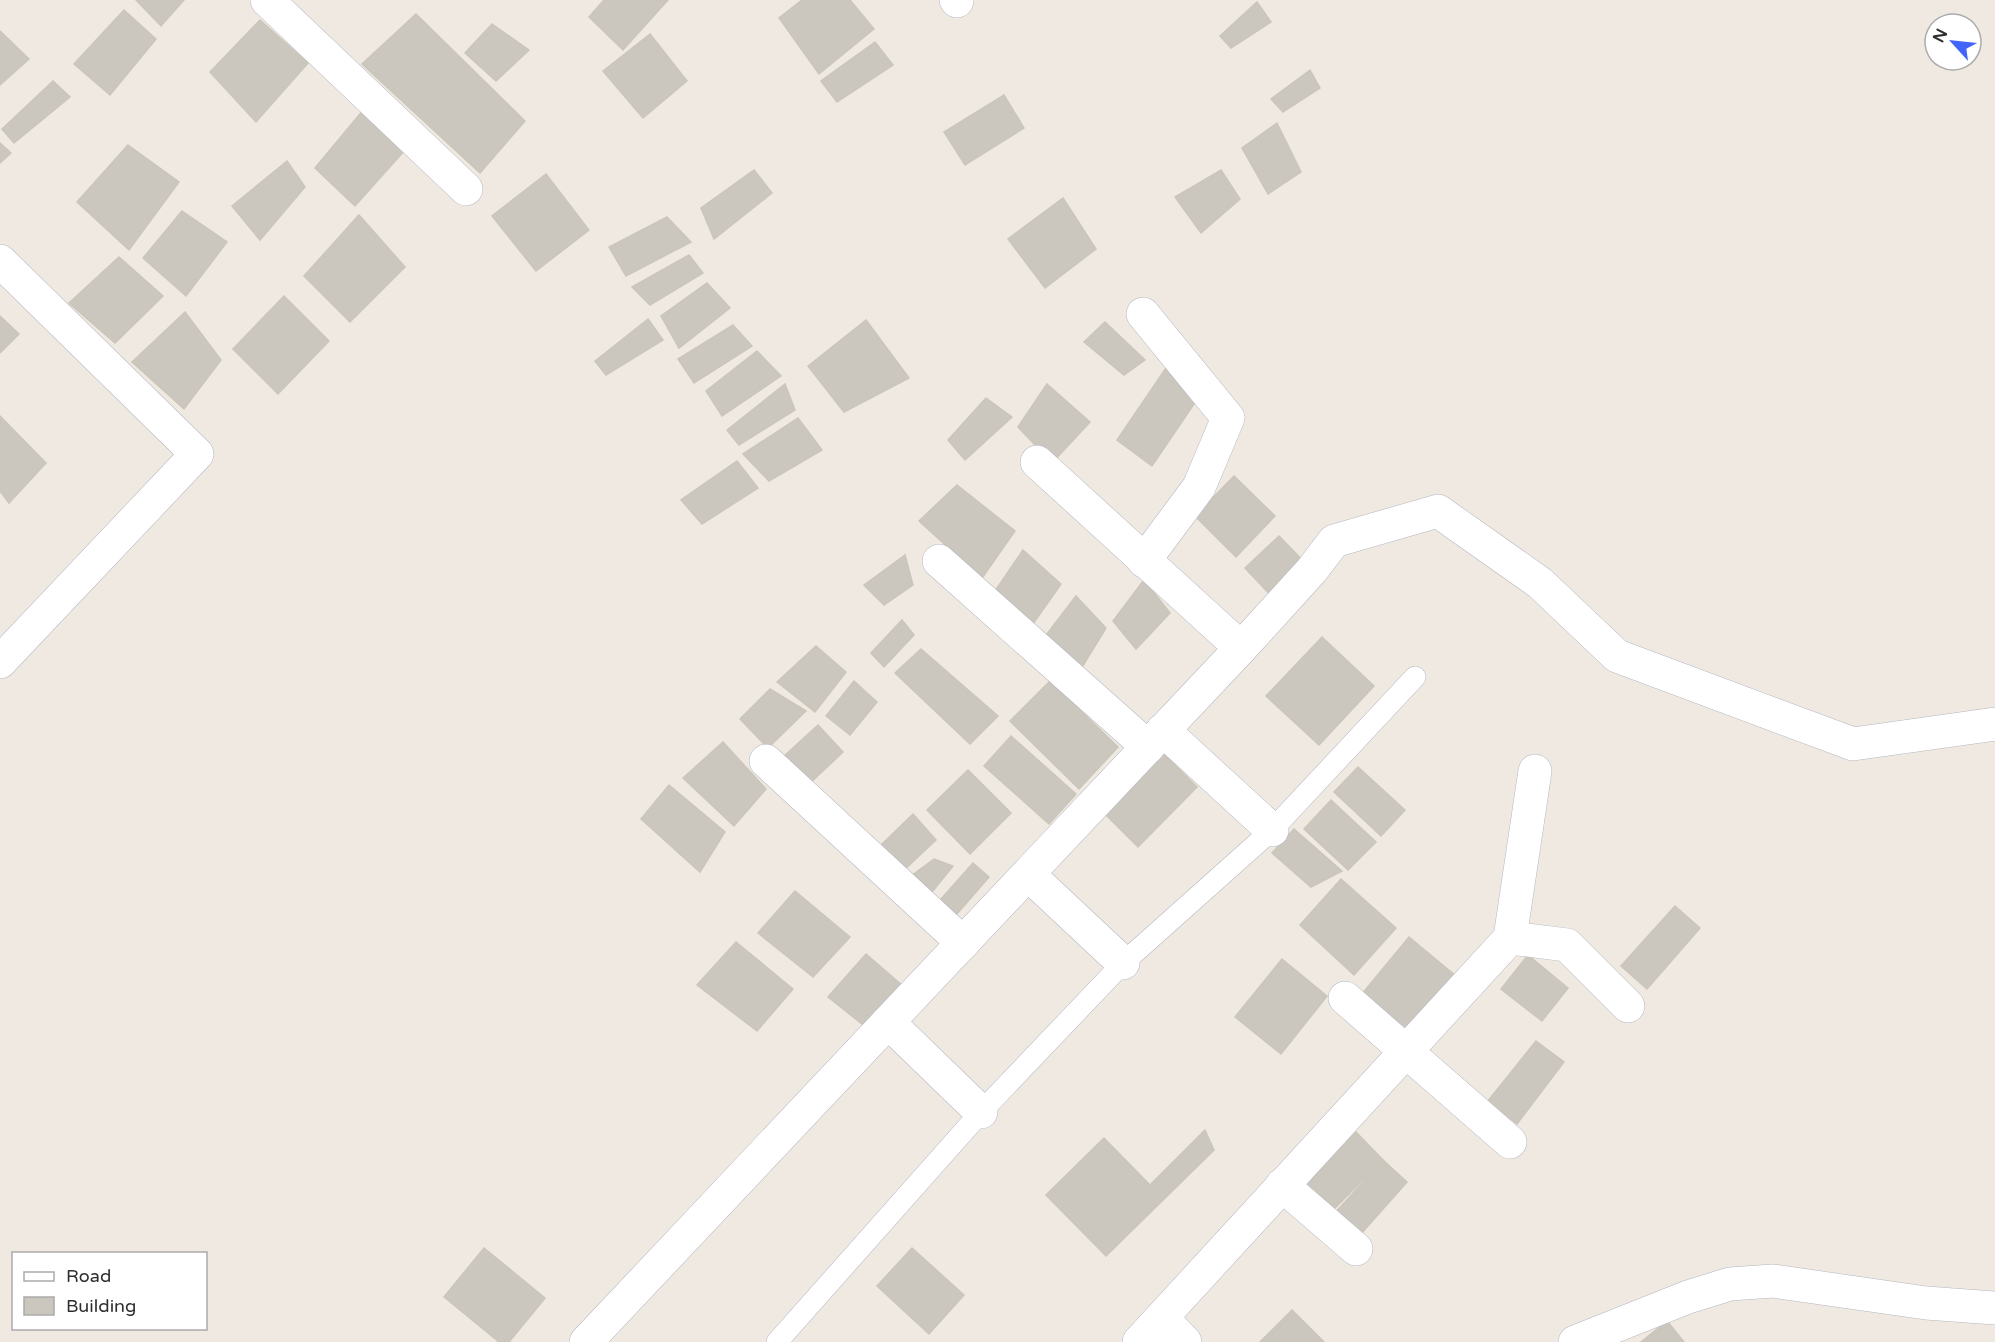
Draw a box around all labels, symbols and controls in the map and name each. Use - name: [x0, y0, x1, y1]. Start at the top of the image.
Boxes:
- north arrow: [1923, 12, 1983, 72]
- text: N: [1929, 25, 1952, 46]
- legend: [12, 1252, 207, 1330]
- text: Road: [66, 1265, 111, 1287]
- text: Building: [66, 1295, 136, 1317]

